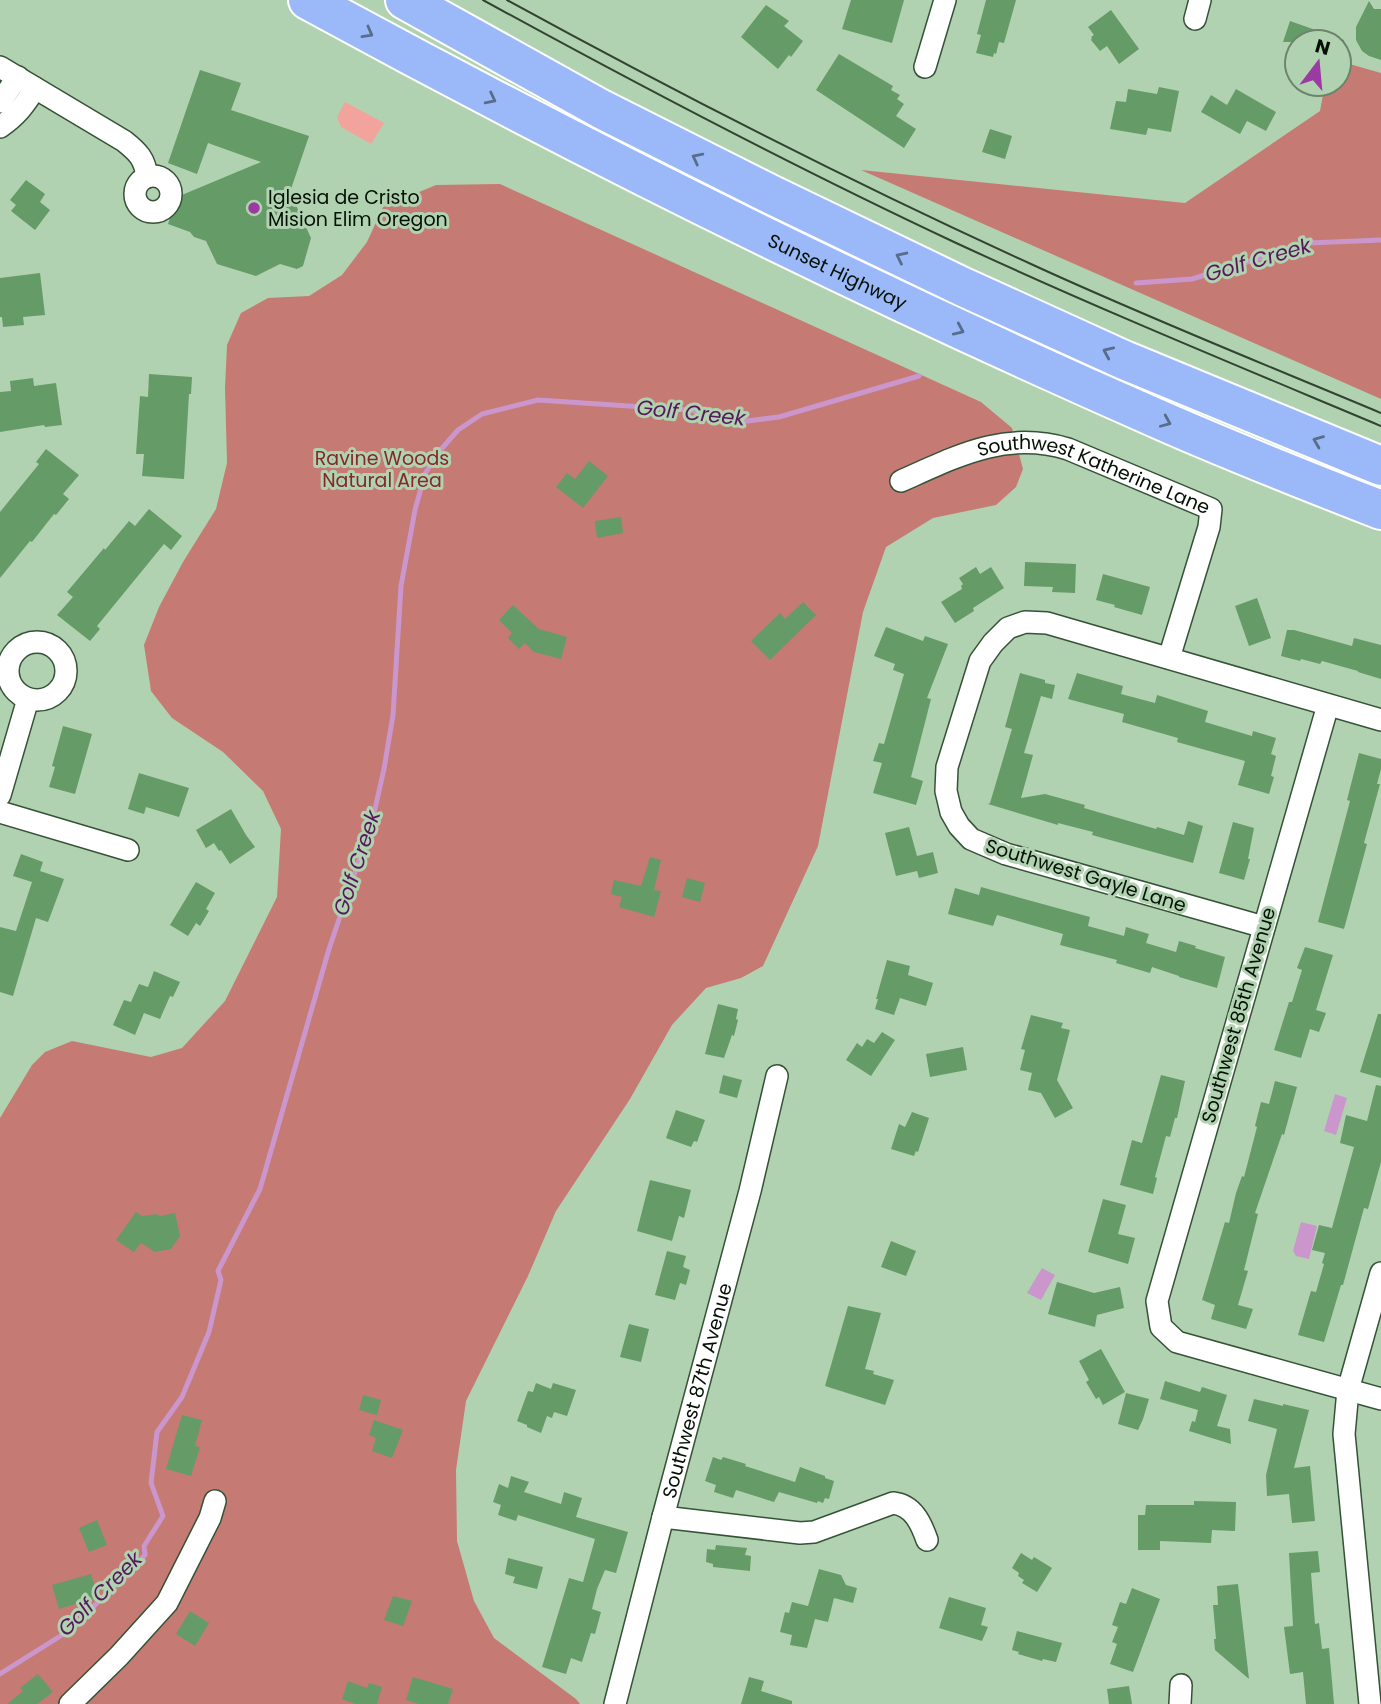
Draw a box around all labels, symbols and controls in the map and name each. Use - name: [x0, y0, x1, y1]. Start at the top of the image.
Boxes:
- one-way arrow: [360, 25, 373, 38]
- north arrow: [1283, 28, 1353, 98]
- text: N: [1312, 32, 1333, 62]
- one-way arrow: [484, 90, 496, 104]
- one-way arrow: [692, 152, 704, 166]
- place label: Iglesia de Cristo Mision Elim Oregon: [268, 184, 448, 233]
- marker: Iglesia de Cristo Mision Elim Oregon: [246, 200, 262, 216]
- street label: Sunset Highway: [763, 227, 911, 317]
- water label: Golf Creek: [1201, 230, 1315, 288]
- one-way arrow: [896, 252, 908, 266]
- one-way arrow: [952, 321, 964, 335]
- one-way arrow: [1103, 346, 1115, 360]
- water label: Golf Creek: [635, 392, 748, 433]
- one-way arrow: [1160, 414, 1172, 428]
- street label: Southwest Katherine Lane: [974, 429, 1214, 521]
- one-way arrow: [1312, 435, 1324, 449]
- park label: Ravine Woods Natural Area: [315, 445, 449, 494]
- water label: Golf Creek: [326, 805, 388, 919]
- street label: Southwest Gayle Lane: [982, 832, 1190, 919]
- street label: Southwest 85th Avenue: [1195, 904, 1282, 1126]
- street label: Southwest 87th Avenue: [656, 1280, 739, 1501]
- water label: Golf Creek: [51, 1544, 149, 1642]

